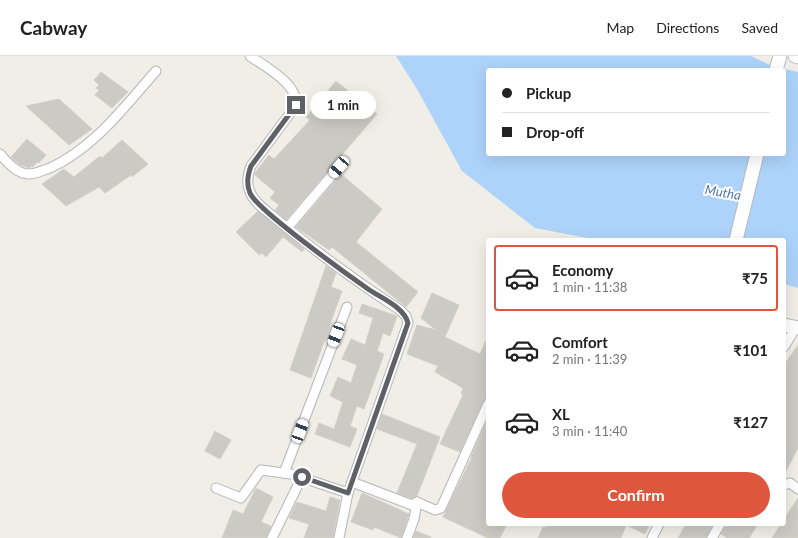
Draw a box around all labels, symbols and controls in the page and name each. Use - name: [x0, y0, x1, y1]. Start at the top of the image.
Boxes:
- text: Cabway: [20, 16, 87, 39]
- text: Map: [607, 19, 634, 36]
- text: Directions: [656, 19, 719, 36]
- text: Saved: [741, 19, 778, 36]
- text: Pickup: [526, 84, 571, 102]
- callout: 1 min: [310, 91, 376, 119]
- route end: [287, 96, 305, 114]
- text: 1 min: [327, 97, 359, 113]
- text: Drop-off: [526, 123, 584, 141]
- car: [327, 154, 351, 180]
- water label: Mutha: [704, 181, 743, 203]
- icon: car: [504, 260, 540, 296]
- text: Economy: [552, 261, 613, 279]
- text: ₹75: [742, 269, 768, 287]
- text: 1 min · 11:38: [552, 279, 627, 295]
- car: [326, 322, 346, 348]
- icon: car: [504, 332, 540, 368]
- text: Comfort: [552, 333, 608, 351]
- text: ₹101: [733, 341, 768, 359]
- text: 2 min · 11:39: [552, 351, 627, 367]
- icon: car: [504, 404, 540, 440]
- text: XL: [552, 405, 570, 423]
- text: ₹127: [733, 413, 768, 431]
- car: [290, 418, 310, 444]
- text: 3 min · 11:40: [552, 423, 627, 439]
- route start: [293, 468, 311, 486]
- button: Confirm: [502, 472, 770, 518]

